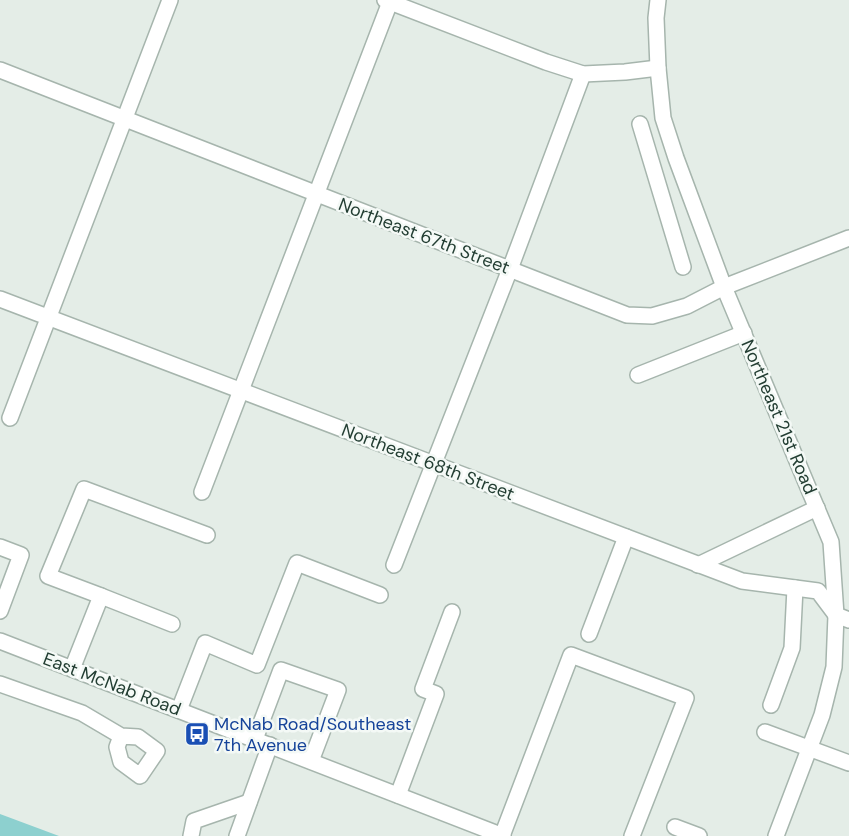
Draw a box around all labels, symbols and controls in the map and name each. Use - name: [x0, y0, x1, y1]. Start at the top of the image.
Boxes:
- street label: Northeast 67th Street: [335, 192, 513, 280]
- street label: Northeast 21st Road: [736, 336, 822, 498]
- street label: Northeast 68th Street: [338, 418, 518, 506]
- street label: East McNab Road: [40, 647, 184, 721]
- place label: McNab Road/Southeast 7th Avenue: [214, 712, 411, 757]
- bus stop icon: McNab Road/Southeast 7th Avenue: [184, 721, 210, 747]

